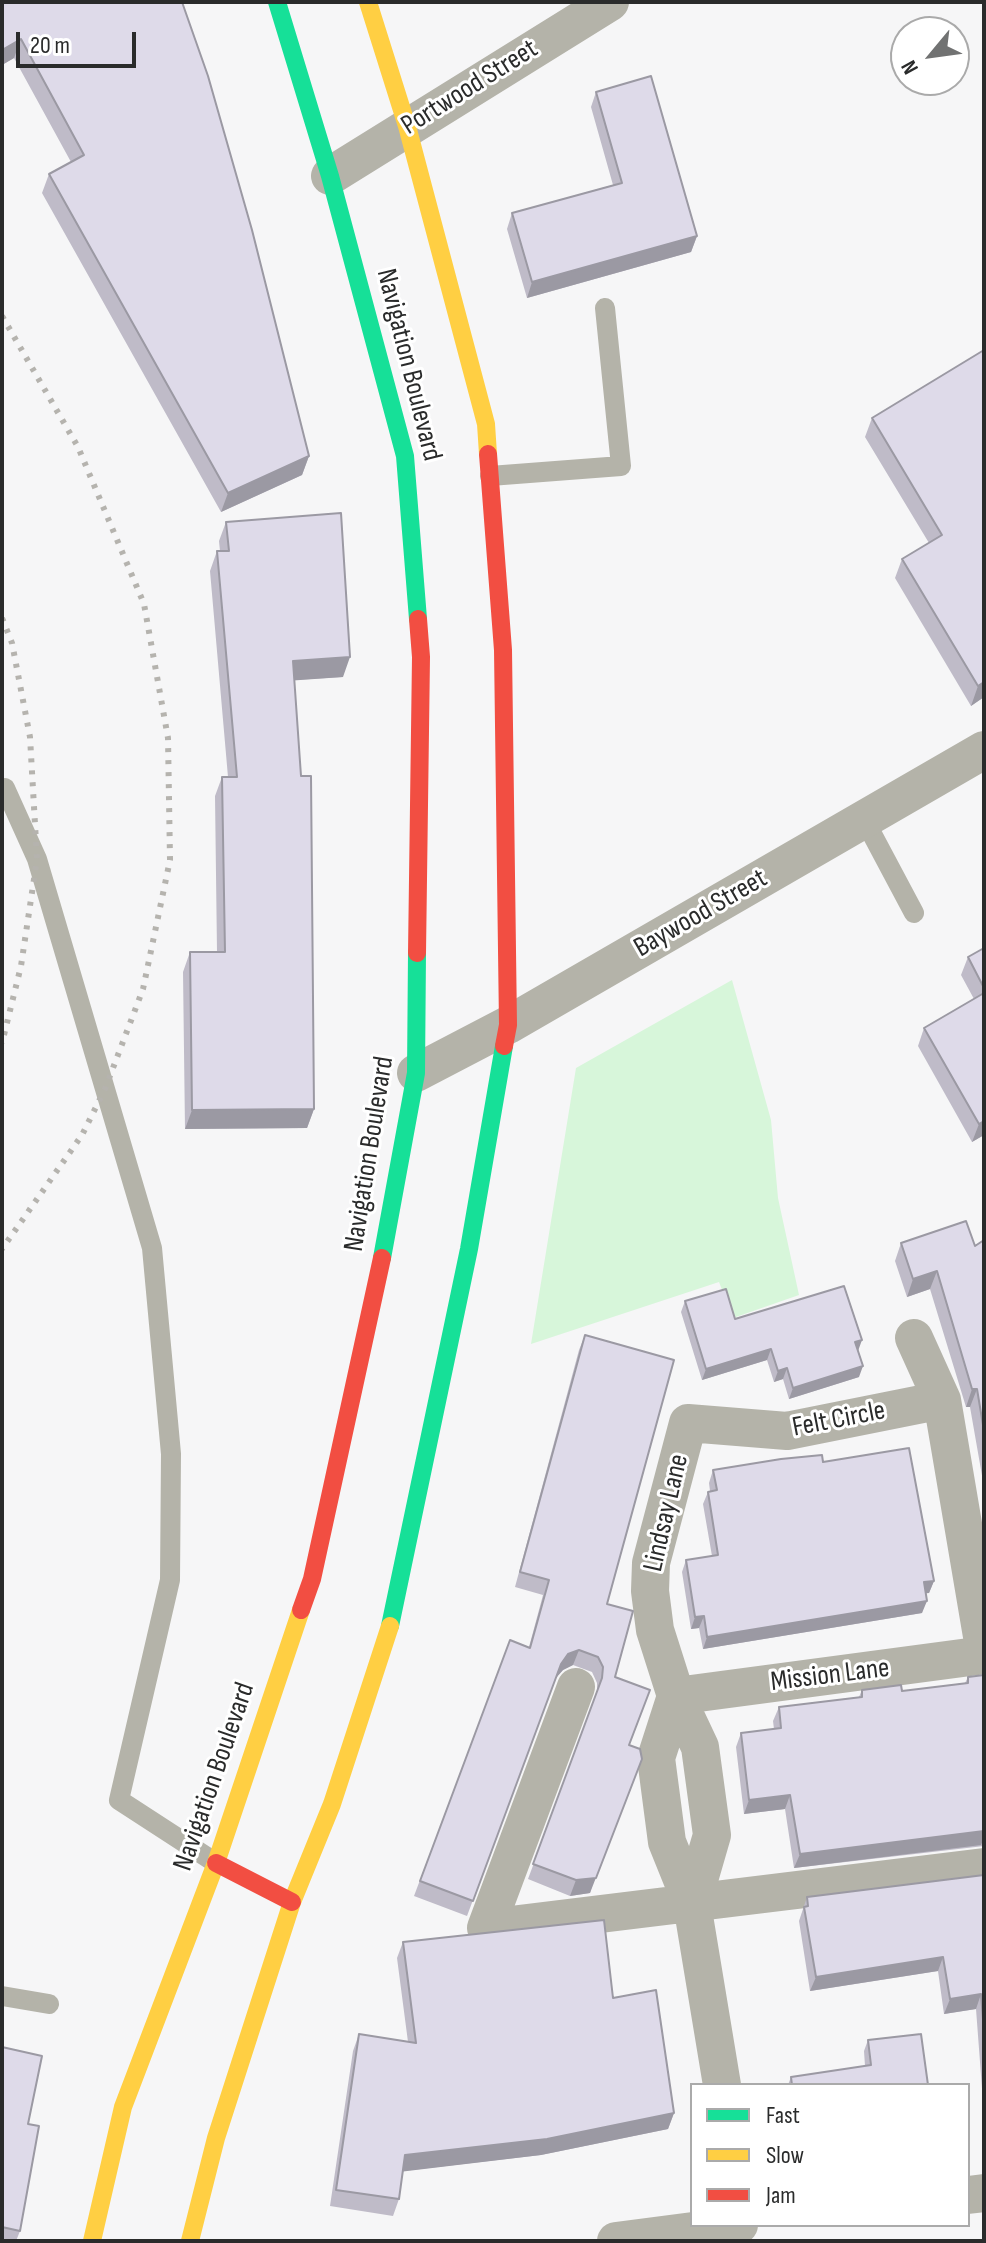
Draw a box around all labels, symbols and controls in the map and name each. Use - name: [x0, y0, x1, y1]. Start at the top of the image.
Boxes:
- scale bar: [20, 16, 140, 66]
- north arrow: [890, 16, 970, 96]
- text: 20 m: [30, 31, 70, 60]
- street label: Portwood Street: [396, 33, 544, 143]
- text: N: [896, 55, 925, 79]
- street label: Navigation Boulevard: [368, 265, 448, 465]
- street label: Baywood Street: [629, 862, 773, 966]
- street label: Navigation Boulevard: [338, 1054, 402, 1254]
- street label: Felt Circle: [790, 1395, 888, 1445]
- street label: Lindsay Lane: [637, 1451, 697, 1575]
- street label: Mission Lane: [769, 1652, 891, 1700]
- street label: Navigation Boulevard: [167, 1678, 263, 1876]
- legend: [690, 2083, 970, 2227]
- text: Fast: [766, 2101, 800, 2130]
- text: Slow: [766, 2141, 804, 2170]
- text: Jam: [766, 2181, 796, 2210]

